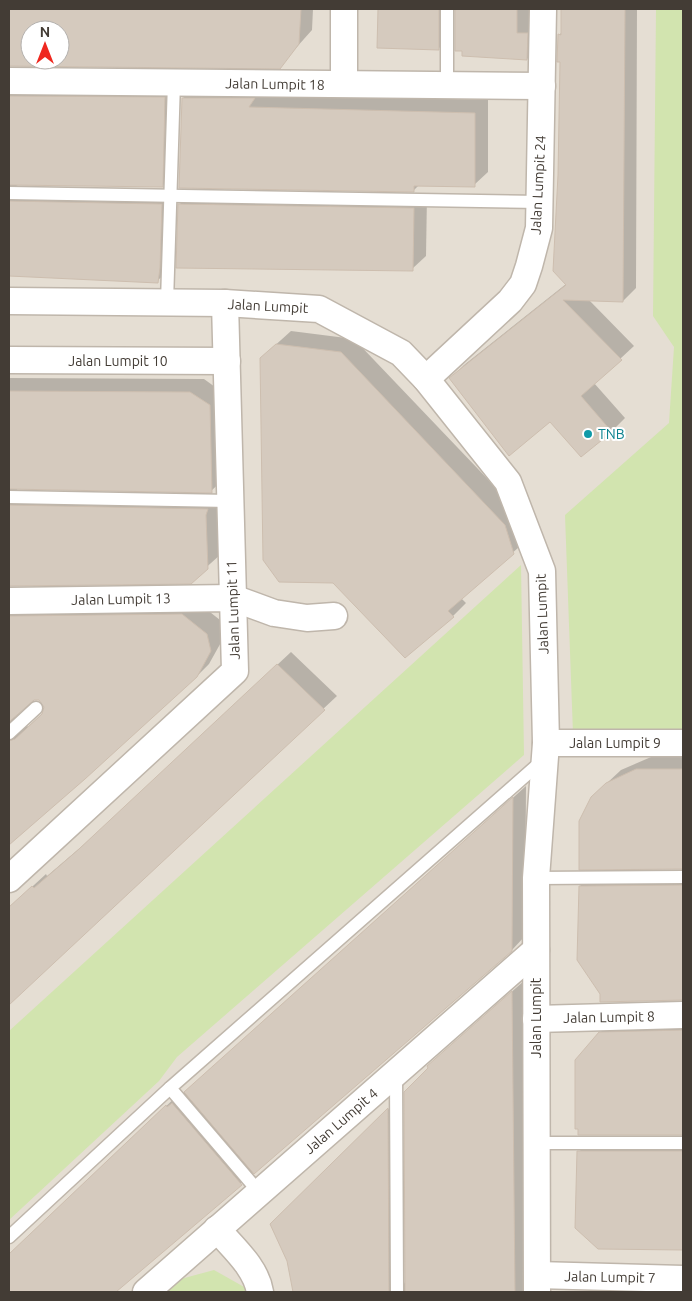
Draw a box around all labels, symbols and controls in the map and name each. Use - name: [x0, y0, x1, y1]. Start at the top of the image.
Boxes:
- north arrow: [20, 20, 70, 70]
- text: N: [40, 24, 50, 40]
- street label: Jalan Lumpit 18: [225, 75, 325, 93]
- street label: Jalan Lumpit 24: [527, 135, 549, 235]
- street label: Jalan Lumpit: [227, 296, 309, 316]
- street label: Jalan Lumpit 10: [68, 353, 168, 369]
- place label: TNB: [598, 426, 625, 442]
- marker: TNB: [582, 428, 594, 440]
- street label: Jalan Lumpit 11: [223, 560, 243, 660]
- street label: Jalan Lumpit: [533, 573, 551, 654]
- street label: Jalan Lumpit 13: [71, 590, 171, 608]
- street label: Jalan Lumpit 9: [569, 735, 661, 751]
- street label: Jalan Lumpit: [528, 977, 544, 1058]
- street label: Jalan Lumpit 8: [563, 1008, 655, 1026]
- street label: Jalan Lumpit 4: [301, 1085, 381, 1157]
- street label: Jalan Lumpit 7: [564, 1268, 656, 1286]

